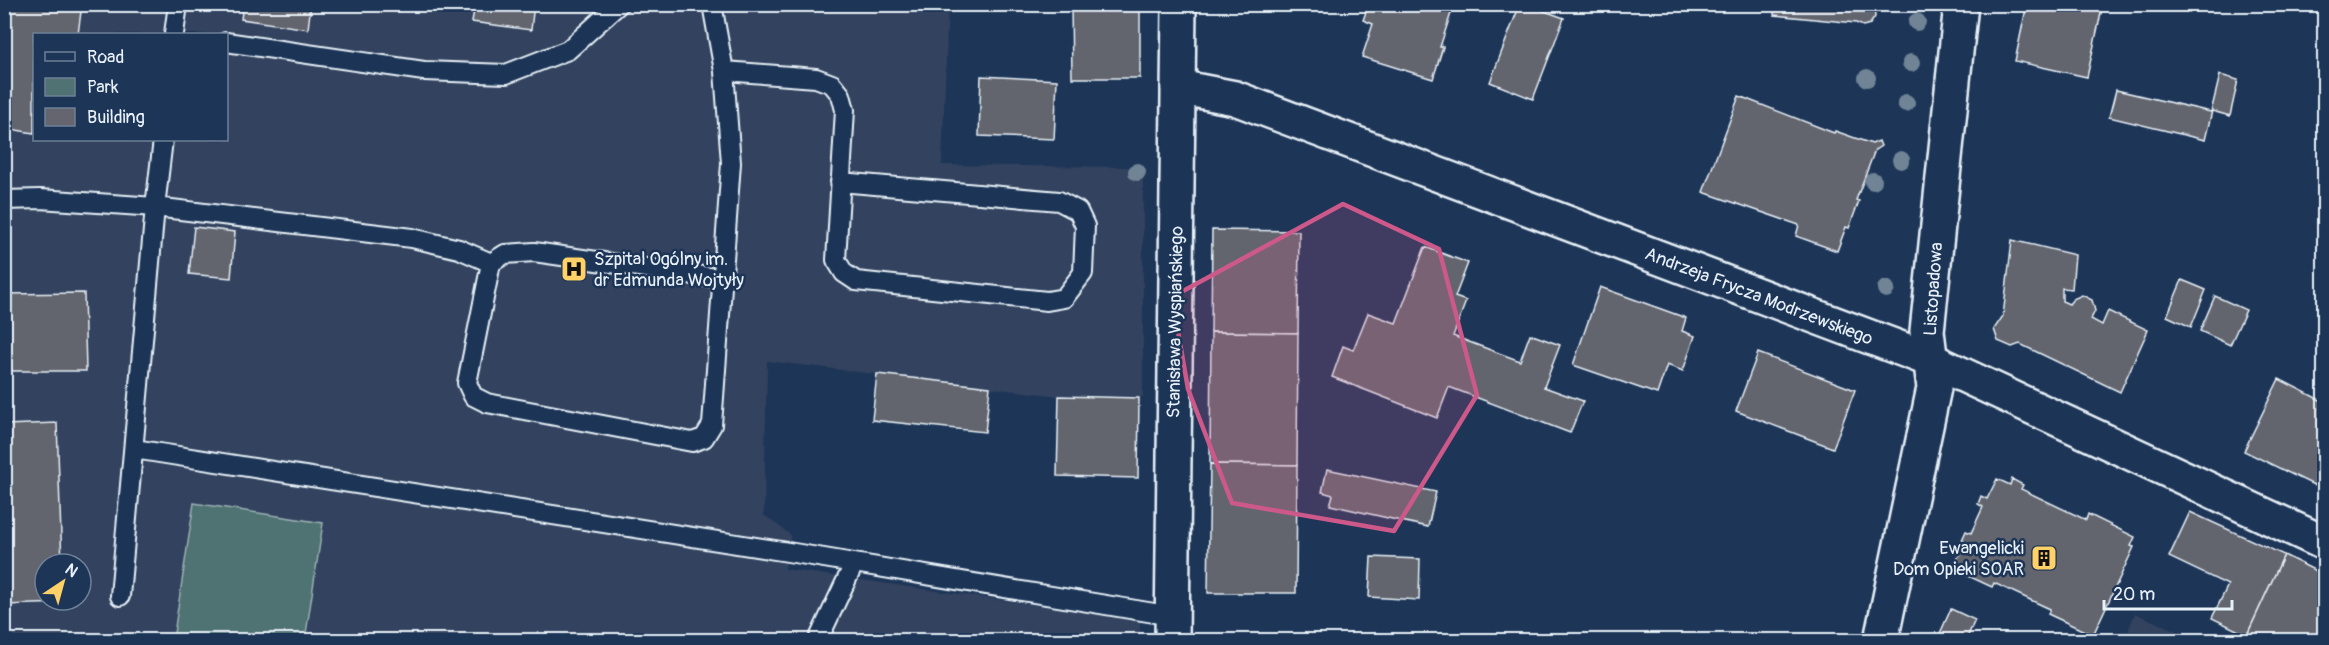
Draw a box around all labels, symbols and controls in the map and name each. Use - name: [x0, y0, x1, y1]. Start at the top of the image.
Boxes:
- legend: [33, 33, 228, 141]
- text: Road: [87, 46, 124, 69]
- text: Park: [87, 76, 119, 99]
- text: Building: [87, 106, 145, 129]
- street label: Stanisława Wyspiańskiego: [1162, 225, 1189, 418]
- street label: Listopadowa: [1919, 241, 1948, 337]
- street label: Andrzeja Frycza Modrzewskiego: [1642, 242, 1876, 351]
- place label: Szpital Ogólny im. dr Edmunda Wojtyły: [594, 248, 744, 292]
- hospital icon: Szpital Ogólny im. dr Edmunda Wojtyły: [559, 254, 589, 284]
- place label: Ewangelicki Dom Opieki SOAR: [1893, 537, 2024, 581]
- building icon: Ewangelicki Dom Opieki SOAR: [2029, 543, 2059, 573]
- north arrow: [33, 552, 93, 612]
- text: N: [61, 559, 82, 582]
- scale bar: [2104, 573, 2232, 611]
- text: 20 m: [2113, 583, 2155, 606]

